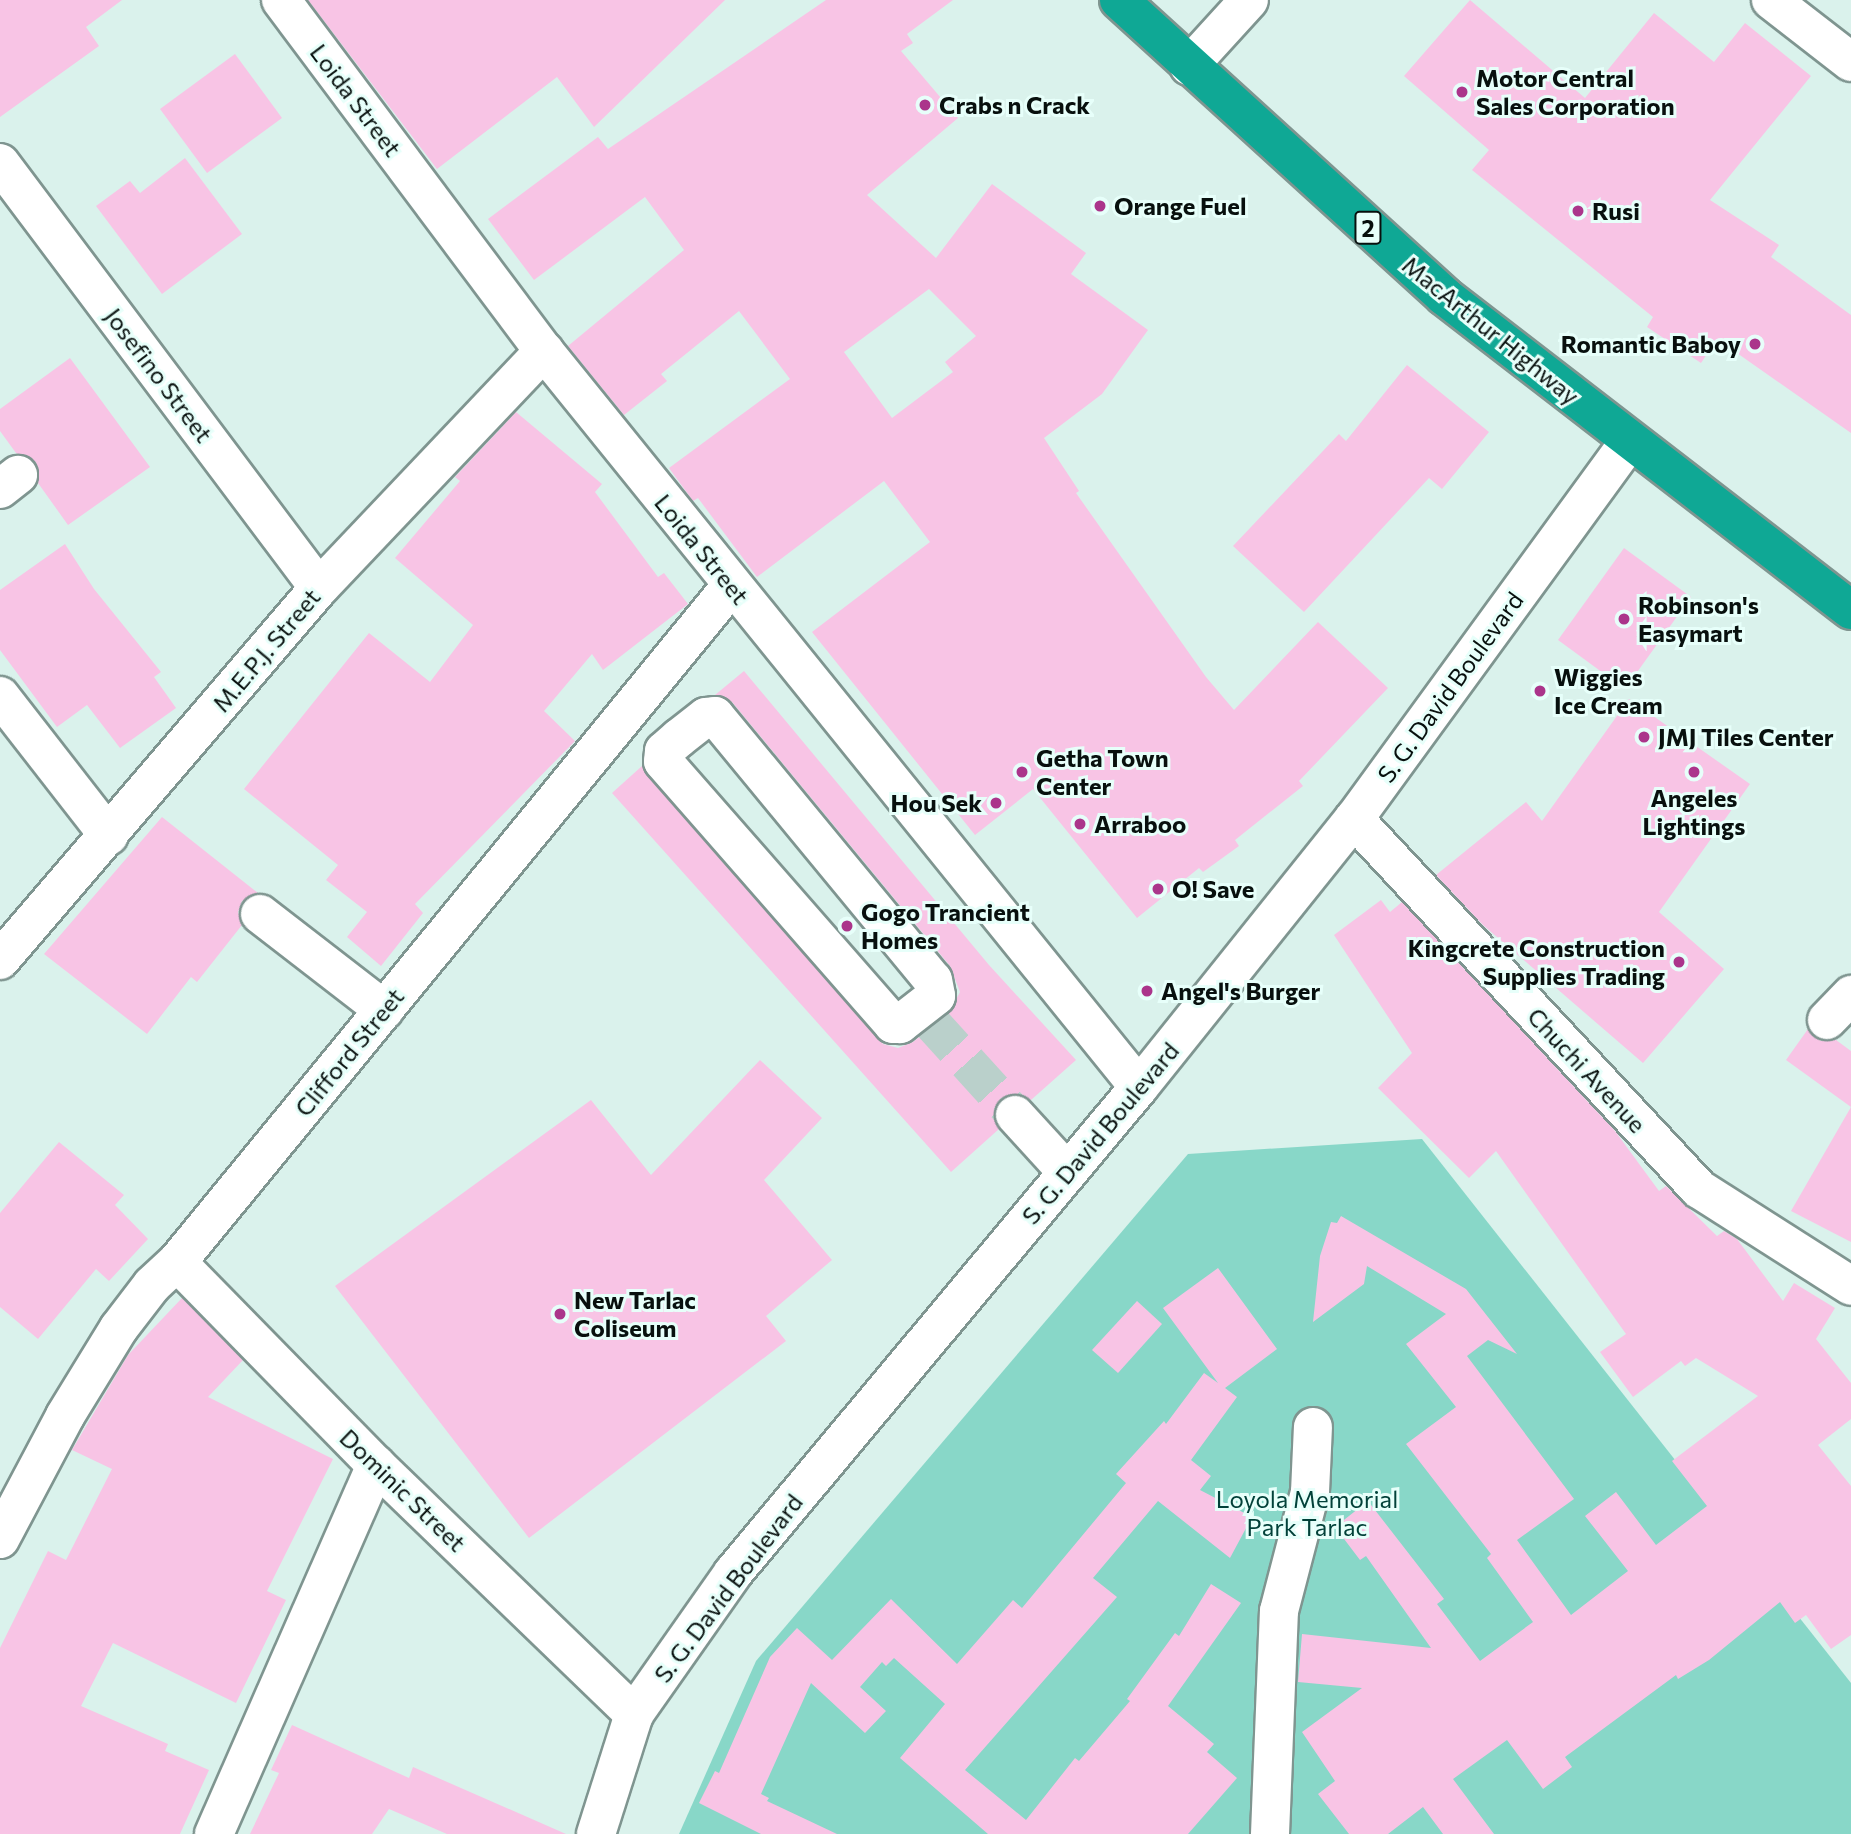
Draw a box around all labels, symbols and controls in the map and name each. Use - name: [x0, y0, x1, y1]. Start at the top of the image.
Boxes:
- street label: Loida Street: [304, 38, 408, 162]
- place label: Motor Central Sales Corporation: [1476, 64, 1675, 120]
- marker: Motor Central Sales Corporation: [1454, 84, 1470, 100]
- place label: Crabs n Crack: [939, 91, 1090, 119]
- marker: Crabs n Crack: [917, 97, 933, 113]
- place label: Orange Fuel: [1114, 192, 1246, 220]
- place label: Rusi: [1592, 197, 1640, 225]
- marker: Orange Fuel: [1092, 198, 1108, 214]
- marker: Rusi: [1570, 203, 1586, 219]
- road number: 2: [1354, 208, 1382, 247]
- street label: MacArthur Highway: [1397, 250, 1585, 410]
- street label: Josefino Street: [99, 302, 219, 448]
- place label: Romantic Baboy: [1561, 330, 1741, 358]
- marker: Romantic Baboy: [1747, 336, 1763, 352]
- street label: Loida Street: [649, 488, 755, 610]
- street label: M.E.P.J. Street: [206, 583, 326, 717]
- street label: S. G. David Boulevard: [1371, 586, 1529, 788]
- place label: Robinson's Easymart: [1638, 591, 1759, 647]
- marker: Robinson's Easymart: [1616, 611, 1632, 627]
- place label: Wiggies Ice Cream: [1554, 663, 1663, 719]
- marker: Wiggies Ice Cream: [1532, 683, 1548, 699]
- place label: JMJ Tiles Center: [1658, 723, 1834, 751]
- marker: JMJ Tiles Center: [1636, 729, 1652, 745]
- place label: Getha Town Center: [1036, 744, 1169, 800]
- marker: Getha Town Center: [1014, 764, 1030, 780]
- marker: Angeles Lightings: [1686, 764, 1702, 780]
- place label: Angeles Lightings: [1643, 784, 1745, 840]
- place label: Hou Sek: [891, 789, 982, 817]
- marker: Hou Sek: [988, 795, 1004, 811]
- place label: Arraboo: [1094, 810, 1186, 838]
- marker: Arraboo: [1072, 816, 1088, 832]
- place label: O! Save: [1172, 875, 1254, 903]
- marker: O! Save: [1150, 881, 1166, 897]
- place label: Gogo Trancient Homes: [861, 898, 1030, 954]
- marker: Gogo Trancient Homes: [839, 918, 855, 934]
- place label: Kingcrete Construction Supplies Trading: [1408, 934, 1665, 990]
- marker: Kingcrete Construction Supplies Trading: [1671, 954, 1687, 970]
- place label: Angel's Burger: [1161, 977, 1320, 1005]
- street label: Clifford Street: [289, 982, 409, 1122]
- marker: Angel's Burger: [1139, 983, 1155, 999]
- street label: Chuchi Avenue: [1522, 1002, 1652, 1138]
- street label: S. G. David Boulevard: [1016, 1036, 1184, 1230]
- place label: New Tarlac Coliseum: [574, 1286, 696, 1342]
- marker: New Tarlac Coliseum: [552, 1306, 568, 1322]
- street label: Dominic Street: [334, 1423, 472, 1557]
- park label: Loyola Memorial Park Tarlac: [1216, 1485, 1398, 1541]
- street label: S. G. David Boulevard: [648, 1488, 808, 1688]

